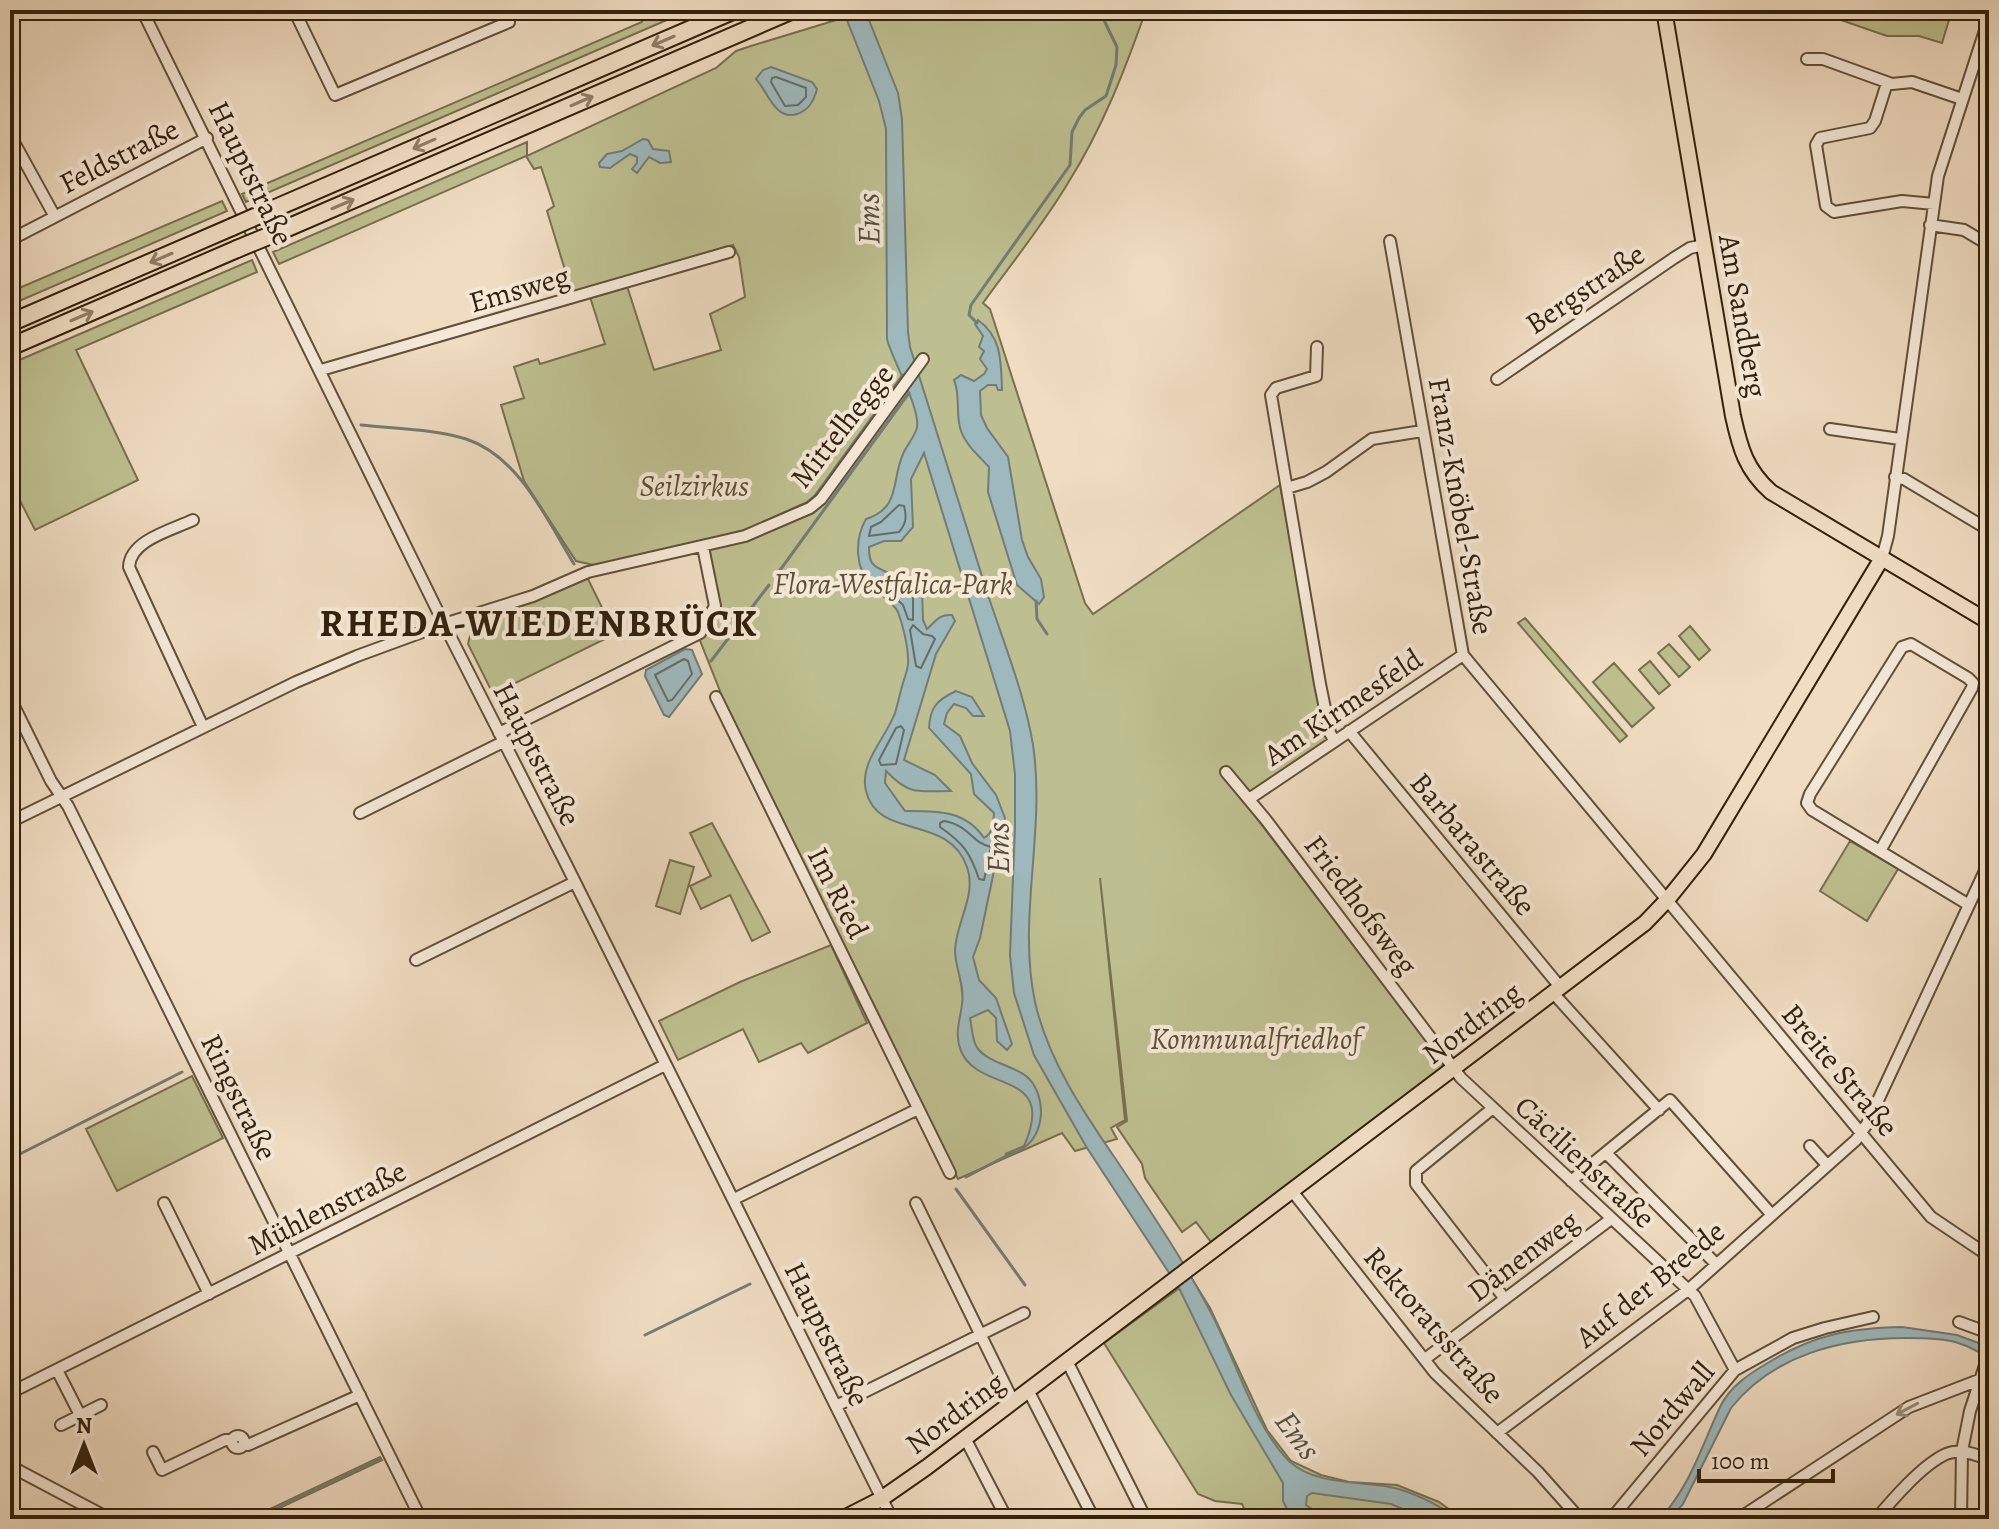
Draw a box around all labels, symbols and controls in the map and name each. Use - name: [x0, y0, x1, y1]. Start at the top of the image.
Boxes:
- one-way arrow: [651, 34, 676, 49]
- one-way arrow: [569, 92, 594, 107]
- street label: Hauptstraße: [199, 94, 303, 252]
- street label: Feldstraße: [52, 109, 186, 203]
- one-way arrow: [413, 137, 437, 152]
- water label: Ems: [846, 193, 890, 245]
- one-way arrow: [330, 195, 355, 210]
- street label: Am Sandberg: [1709, 230, 1777, 401]
- street label: Bergstraße: [1517, 234, 1653, 344]
- one-way arrow: [149, 251, 174, 266]
- street label: Emsweg: [464, 256, 574, 322]
- one-way arrow: [69, 307, 93, 322]
- street label: Mittelhegge: [781, 356, 903, 496]
- street label: Franz-Knöbel-Straße: [1419, 374, 1503, 638]
- park label: Seilzirkus: [639, 466, 749, 506]
- park label: Flora-Westfalica-Park: [773, 564, 1013, 604]
- district label: RHEDA-WIEDENBRÜCK: [320, 597, 758, 649]
- street label: Am Kirmesfeld: [1255, 639, 1431, 775]
- street label: Hauptstraße: [484, 675, 590, 833]
- street label: Barbarastraße: [1401, 764, 1545, 924]
- water label: Ems: [976, 822, 1020, 874]
- street label: Friedhofsweg: [1295, 827, 1427, 983]
- street label: Im Ried: [798, 840, 878, 946]
- street label: Nordring: [1414, 973, 1530, 1073]
- street label: Breite Straße: [1773, 995, 1907, 1145]
- park label: Kommunalfriedhof: [1150, 1019, 1366, 1059]
- street label: Ringstraße: [191, 1027, 287, 1167]
- street label: Cäcilienstraße: [1506, 1087, 1664, 1237]
- street label: Mühlenstraße: [241, 1151, 413, 1265]
- street label: Dänenweg: [1459, 1201, 1587, 1311]
- street label: Auf der Breede: [1566, 1211, 1733, 1357]
- street label: Rektoratsstraße: [1355, 1238, 1513, 1412]
- street label: Hauptstraße: [775, 1255, 879, 1413]
- street label: Nordwall: [1621, 1353, 1723, 1465]
- street label: Nordring: [897, 1363, 1013, 1463]
- water label: Ems: [1265, 1401, 1331, 1469]
- one-way arrow: [1896, 1402, 1920, 1418]
- north arrow: [44, 1405, 124, 1485]
- text: N: [76, 1411, 92, 1441]
- scale bar: [1699, 1433, 1833, 1483]
- text: 100 m: [1711, 1445, 1770, 1477]

